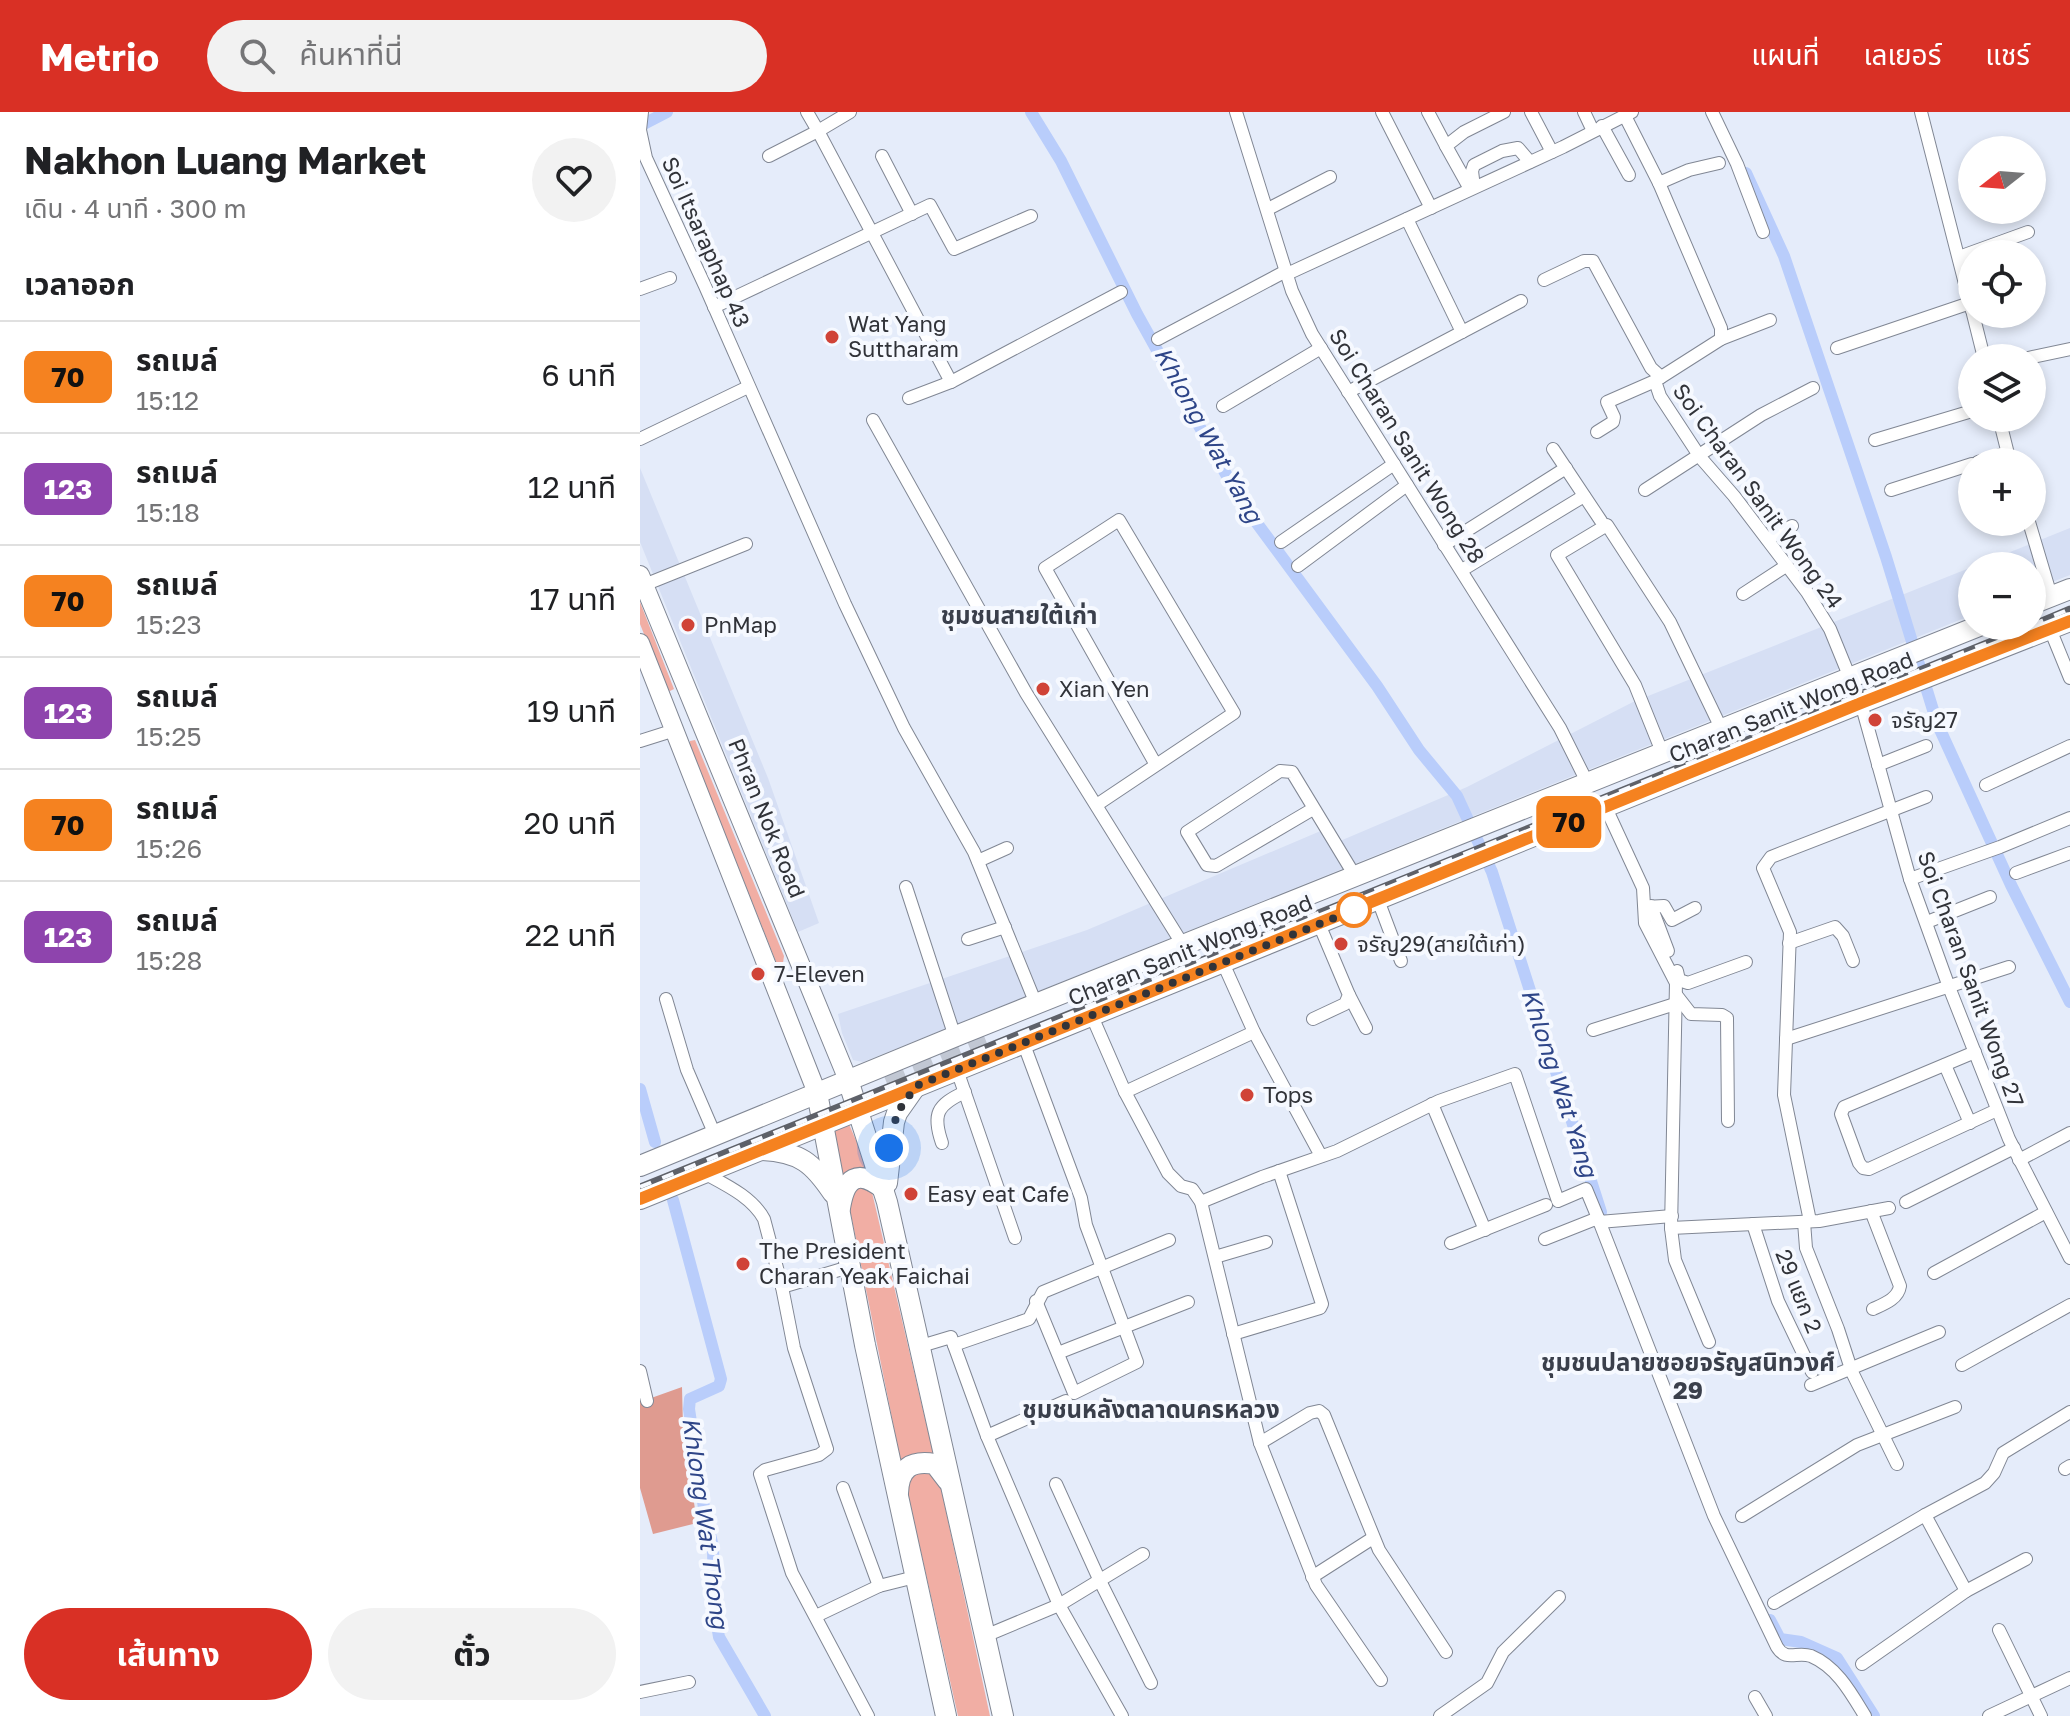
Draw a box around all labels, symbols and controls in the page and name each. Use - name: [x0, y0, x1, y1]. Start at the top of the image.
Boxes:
- search box: [207, 20, 767, 92]
- text: Metrio: [40, 34, 159, 79]
- icon: search: [235, 34, 279, 78]
- text: ค้นหาที่นี่: [299, 36, 403, 72]
- text: แผนที่: [1751, 38, 1820, 71]
- text: เลเยอร์: [1864, 38, 1941, 71]
- text: แชร์: [1985, 38, 2030, 71]
- north arrow: [1958, 136, 2046, 224]
- map controls: [1958, 136, 2046, 640]
- text: Nakhon Luang Market: [24, 137, 426, 182]
- button: heart: [532, 138, 616, 222]
- street label: Soi Itsaraphap 43: [657, 152, 756, 331]
- text: เดิน · 4 นาที · 300 m: [24, 193, 247, 224]
- button: locate: [1958, 240, 2046, 328]
- text: เวลาออก: [24, 266, 135, 302]
- place label: Wat Yang Suttharam: [848, 310, 959, 362]
- street label: Soi Charan Sanit Wong 28: [1324, 323, 1491, 568]
- marker: Wat Yang Suttharam: [823, 328, 841, 346]
- water label: Khlong Wat Yang: [1148, 341, 1271, 530]
- text: รถเมล์: [136, 342, 218, 378]
- button: layers: [1958, 344, 2046, 432]
- text: 6 นาที: [542, 357, 616, 393]
- text: 70: [51, 360, 85, 393]
- street label: Soi Charan Sanit Wong 24: [1668, 378, 1849, 614]
- text: 15:12: [136, 385, 199, 416]
- button: +: [1958, 448, 2046, 536]
- text: รถเมล์: [136, 454, 218, 490]
- text: 12 นาที: [528, 469, 616, 505]
- text: 123: [44, 472, 92, 505]
- text: 15:18: [136, 497, 200, 528]
- button: −: [1958, 552, 2046, 640]
- text: รถเมล์: [136, 566, 218, 602]
- text: 17 นาที: [529, 581, 616, 617]
- text: 70: [51, 584, 85, 617]
- district label: ชุมชนสายใต้เก่า: [941, 600, 1097, 631]
- text: 15:23: [136, 609, 202, 640]
- place label: PnMap: [704, 611, 777, 638]
- marker: PnMap: [679, 616, 697, 634]
- street label: Charan Sanit Wong Road: [1665, 645, 1917, 768]
- place label: Xian Yen: [1059, 675, 1150, 702]
- text: รถเมล์: [136, 678, 218, 714]
- marker: Xian Yen: [1034, 680, 1052, 698]
- text: 19 นาที: [527, 693, 616, 729]
- text: 123: [44, 696, 92, 729]
- place label: จรัญ27: [1891, 706, 1958, 733]
- marker: จรัญ27: [1866, 711, 1884, 729]
- text: 15:25: [136, 721, 202, 752]
- street label: Phran Nok Road: [723, 734, 812, 901]
- text: รถเมล์: [136, 790, 218, 826]
- line badge: 70: [1533, 796, 1605, 848]
- text: 20 นาที: [524, 805, 616, 841]
- text: 70: [1552, 805, 1586, 838]
- text: 70: [51, 808, 85, 841]
- text: 15:26: [136, 833, 202, 864]
- street label: Soi Charan Sanit Wong 27: [1913, 847, 2030, 1110]
- street label: Charan Sanit Wong Road: [1064, 888, 1316, 1011]
- unlabelled marker: [1337, 893, 1371, 927]
- text: รถเมล์: [136, 902, 218, 938]
- text: 22 นาที: [525, 917, 616, 953]
- text: 123: [44, 920, 92, 953]
- place label: จรัญ29(สายใต้เก่า): [1357, 930, 1526, 957]
- marker: จรัญ29(สายใต้เก่า): [1332, 935, 1350, 953]
- text: 15:28: [136, 945, 202, 976]
- place label: 7-Eleven: [774, 960, 865, 987]
- marker: 7-Eleven: [749, 965, 767, 983]
- water label: Khlong Wat Yang: [1515, 985, 1605, 1183]
- place label: Tops: [1263, 1081, 1313, 1108]
- marker: Tops: [1238, 1086, 1256, 1104]
- your location: [869, 1128, 909, 1168]
- place label: Easy eat Cafe: [927, 1180, 1069, 1207]
- marker: Easy eat Cafe: [902, 1185, 920, 1203]
- place label: The President Charan Yeak Faichai: [759, 1237, 970, 1289]
- street label: 29 แยก 2: [1770, 1245, 1828, 1337]
- marker: The President Charan Yeak Faichai: [734, 1255, 752, 1273]
- district label: ชุมชนปลายซอยจรัญสนิทวงศ์ 29: [1541, 1347, 1835, 1404]
- district label: ชุมชนหลังตลาดนครหลวง: [1022, 1394, 1280, 1425]
- water label: Khlong Wat Thong: [676, 1415, 736, 1633]
- button: เส้นทาง: [24, 1608, 312, 1700]
- button: ตั๋ว: [328, 1608, 616, 1700]

